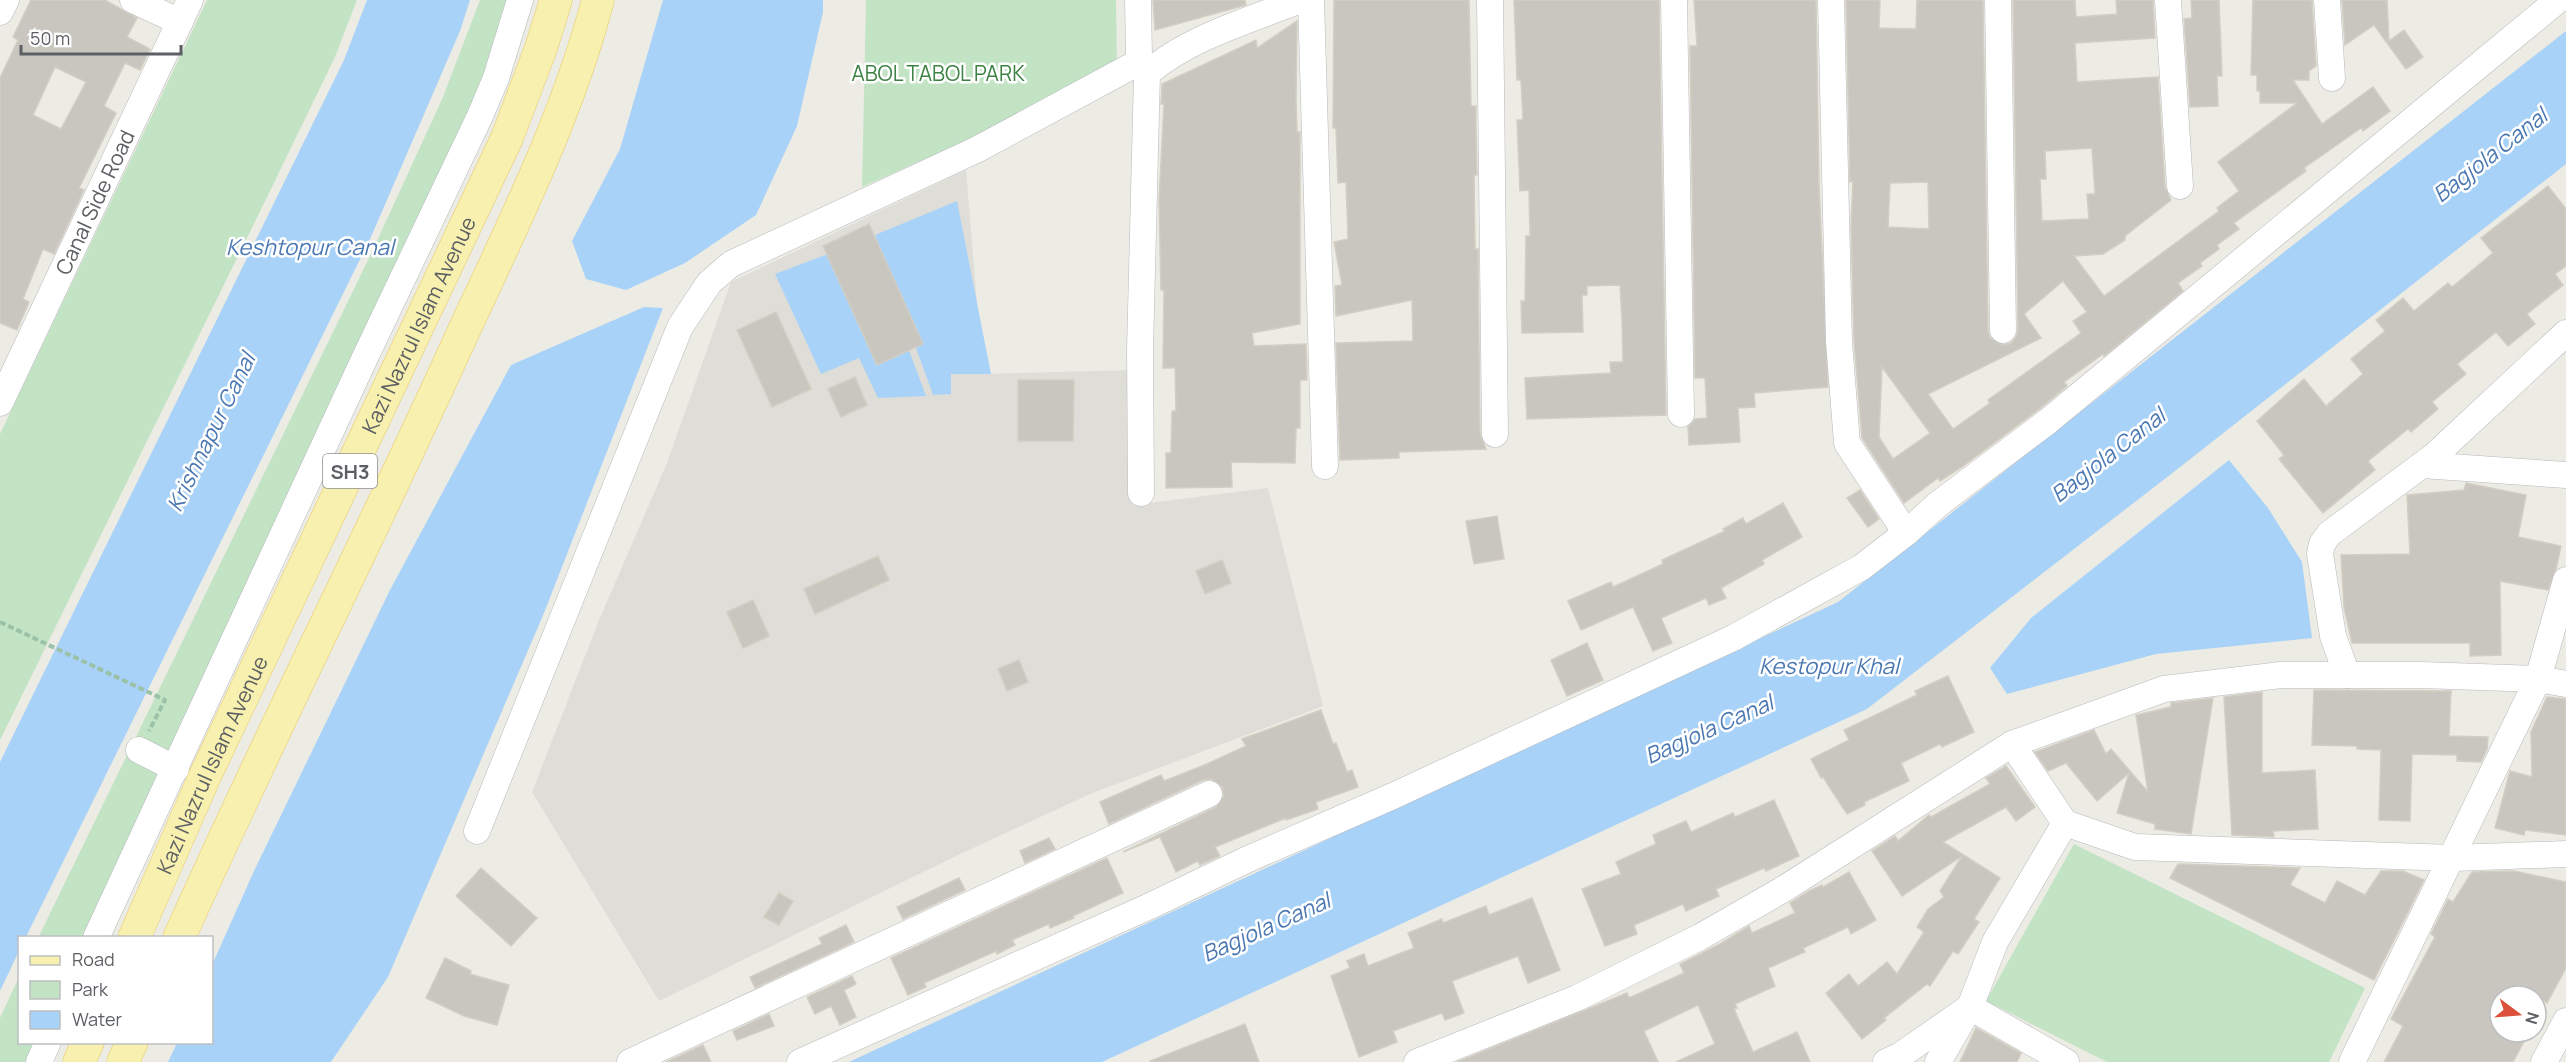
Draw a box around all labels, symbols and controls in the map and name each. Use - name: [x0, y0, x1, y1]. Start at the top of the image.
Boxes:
- scale bar: [21, 18, 182, 56]
- text: 50 m: [30, 26, 70, 50]
- park label: ABOL TABOL PARK: [851, 59, 1025, 87]
- water label: Bagjola Canal: [2427, 99, 2556, 209]
- street label: Canal Side Road: [49, 125, 141, 279]
- street label: Kazi Nazrul Islam Avenue: [355, 212, 482, 438]
- water label: Keshtopur Canal: [226, 232, 397, 262]
- water label: Krishnapur Canal: [160, 345, 264, 516]
- water label: Bagjola Canal: [2045, 399, 2174, 509]
- road number: SH3: [323, 454, 377, 488]
- street label: Kazi Nazrul Islam Avenue: [150, 651, 274, 878]
- water label: Kestopur Khal: [1759, 651, 1902, 681]
- water label: Bagjola Canal: [1640, 686, 1780, 771]
- water label: Bagjola Canal: [1197, 884, 1337, 969]
- legend: [18, 936, 213, 1044]
- text: Road: [72, 947, 115, 971]
- text: Park: [72, 977, 109, 1001]
- north arrow: [2488, 984, 2548, 1044]
- text: Water: [72, 1007, 122, 1031]
- text: N: [2520, 1010, 2545, 1027]

